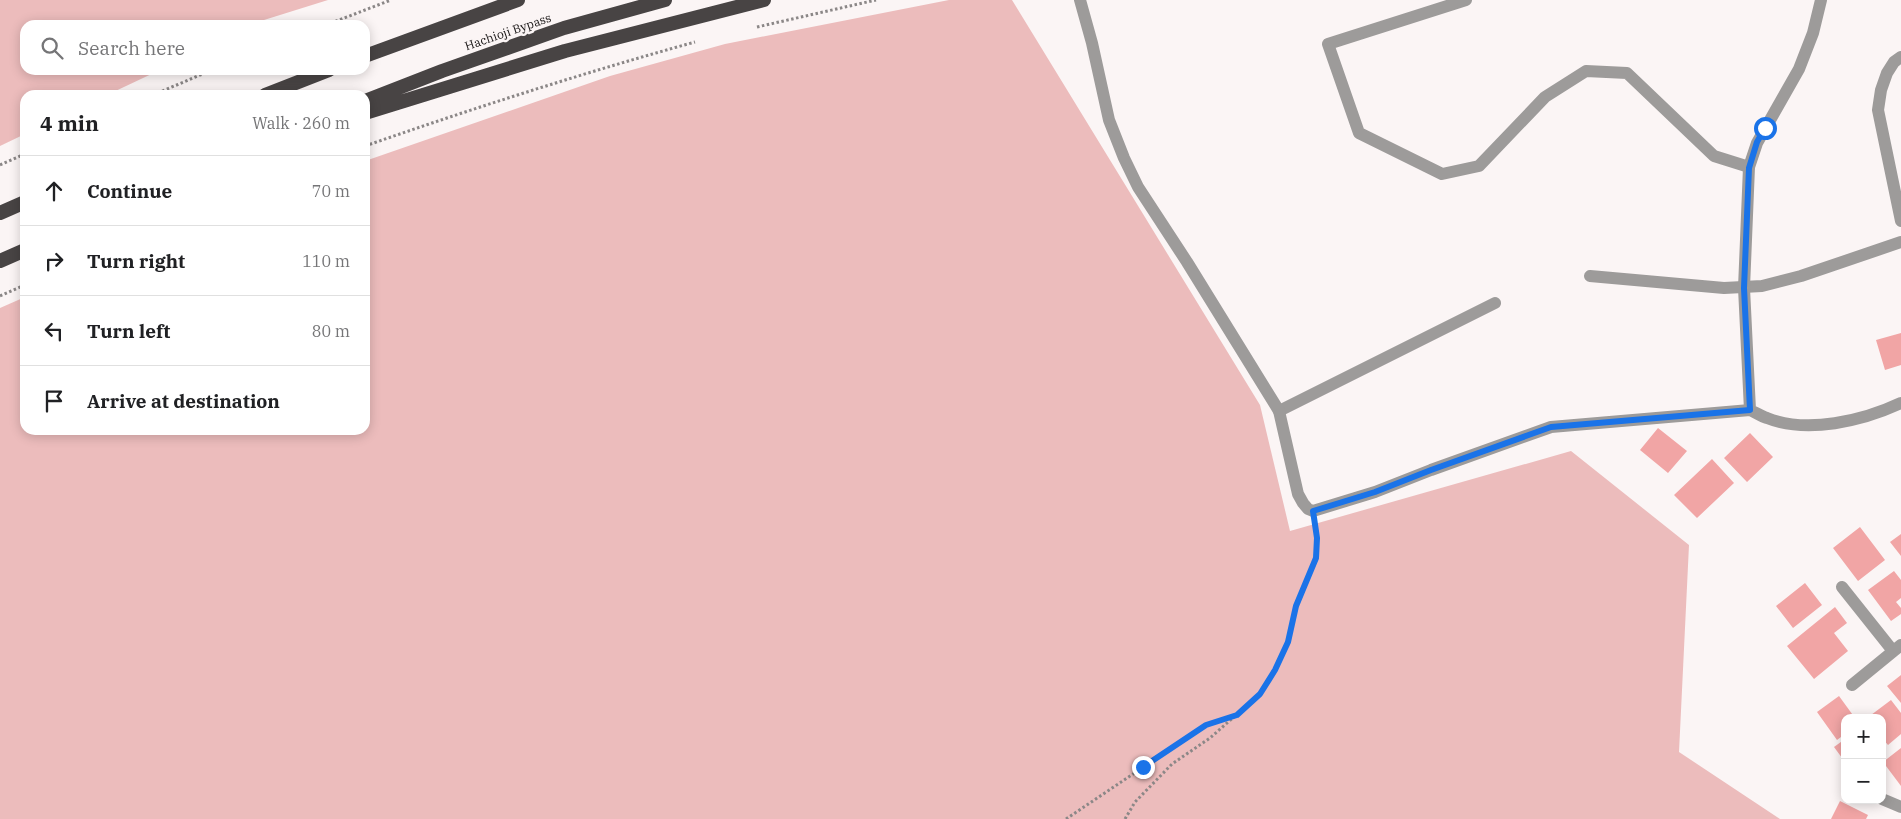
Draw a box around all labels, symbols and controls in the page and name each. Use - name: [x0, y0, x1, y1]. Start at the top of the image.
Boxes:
- street label: Hachioji Bypass: [463, 10, 553, 53]
- search box: [20, 20, 370, 75]
- icon: search: [38, 34, 66, 62]
- text: Search here: [78, 36, 185, 60]
- text: 4 min: [40, 109, 99, 137]
- text: Walk · 260 m: [252, 113, 350, 133]
- route start: [1754, 117, 1777, 140]
- icon: ahead: [40, 177, 68, 205]
- text: Continue: [87, 179, 172, 203]
- text: 70 m: [312, 181, 350, 201]
- icon: right: [40, 247, 68, 275]
- text: Turn right: [87, 249, 185, 273]
- text: 110 m: [302, 251, 350, 271]
- icon: left: [40, 317, 68, 345]
- text: Turn left: [87, 319, 170, 343]
- text: 80 m: [312, 321, 350, 341]
- icon: arrive: [40, 387, 68, 415]
- text: Arrive at destination: [87, 389, 280, 413]
- map controls: [1841, 714, 1886, 804]
- button: +: [1841, 714, 1886, 759]
- route end: [1132, 756, 1155, 779]
- button: −: [1841, 759, 1886, 804]

